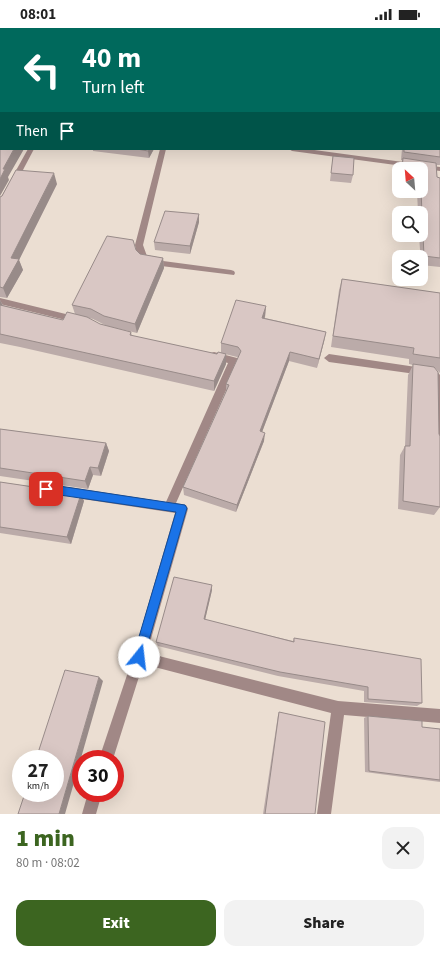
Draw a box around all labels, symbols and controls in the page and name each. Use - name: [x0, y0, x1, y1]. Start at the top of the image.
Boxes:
- text: 08:01: [20, 4, 56, 25]
- text: 40 m: [82, 38, 141, 78]
- icon: left: [16, 44, 68, 96]
- text: Turn left: [82, 75, 144, 100]
- icon: arrive: [56, 120, 78, 142]
- text: Then: [16, 121, 48, 142]
- north arrow: [392, 162, 428, 198]
- map controls: [392, 162, 428, 286]
- button: search: [392, 206, 428, 242]
- button: layers: [392, 250, 428, 286]
- pin: [29, 472, 63, 506]
- icon: arrive: [35, 478, 57, 500]
- position arrow: [118, 636, 160, 678]
- speed limit sign: 30: [72, 750, 124, 802]
- text: 27: [27, 757, 49, 785]
- text: km/h: [27, 779, 49, 793]
- text: 1 min: [16, 821, 75, 856]
- button: close: [382, 827, 424, 869]
- text: 80 m · 08:02: [16, 854, 80, 872]
- button: Exit: [16, 900, 216, 946]
- button: Share: [224, 900, 424, 946]

